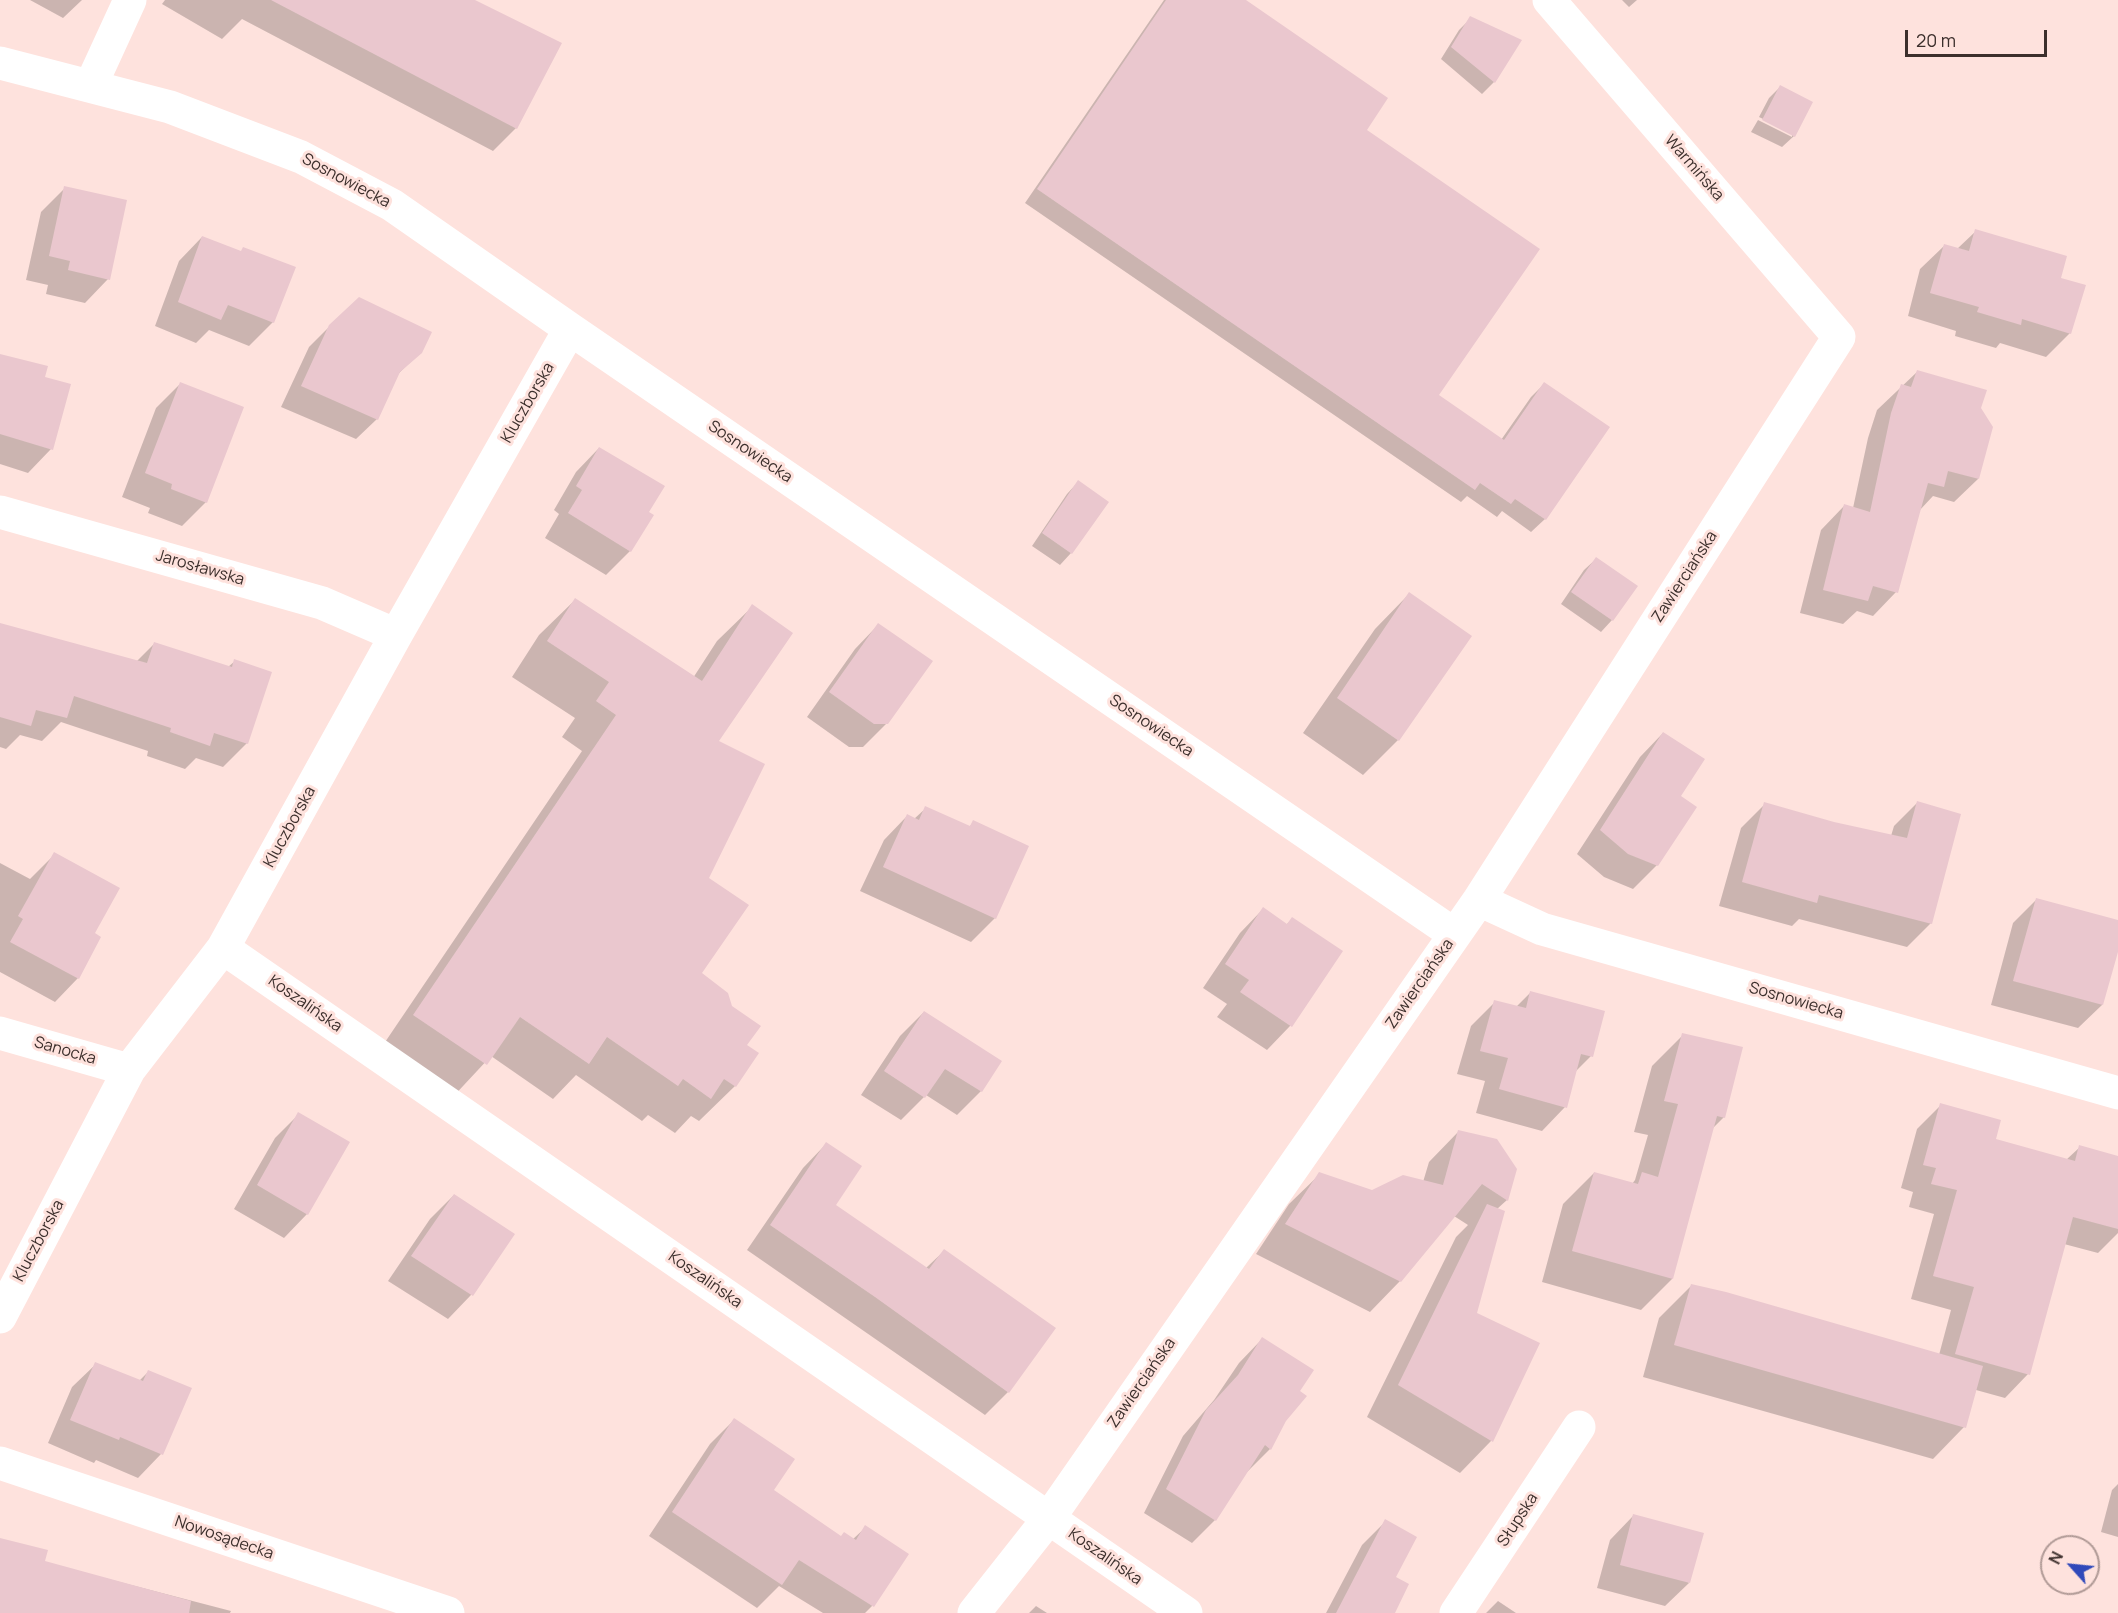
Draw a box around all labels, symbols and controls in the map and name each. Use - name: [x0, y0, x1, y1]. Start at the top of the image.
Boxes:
- scale bar: [1908, 18, 2050, 56]
- text: 20 m: [1916, 28, 1956, 52]
- street label: Warmińska: [1660, 131, 1728, 205]
- street label: Sosnowiecka: [299, 150, 393, 212]
- street label: Kluczborska: [497, 359, 559, 447]
- street label: Sosnowiecka: [704, 417, 796, 487]
- street label: Zawierciańska: [1648, 528, 1722, 626]
- street label: Jarosławska: [154, 546, 246, 590]
- street label: Sosnowiecka: [1105, 691, 1197, 761]
- street label: Kluczborska: [260, 783, 320, 871]
- street label: Zawierciańska: [1382, 935, 1458, 1033]
- street label: Koszalińska: [264, 972, 346, 1036]
- street label: Sosnowiecka: [1747, 978, 1845, 1024]
- street label: Sanocka: [32, 1033, 98, 1069]
- street label: Kluczborska: [9, 1197, 69, 1285]
- street label: Koszalińska: [664, 1248, 746, 1312]
- street label: Zawierciańska: [1104, 1334, 1180, 1432]
- street label: Słupska: [1494, 1490, 1542, 1550]
- street label: Nowosądecka: [172, 1512, 276, 1564]
- street label: Koszalińska: [1064, 1525, 1146, 1589]
- north arrow: [2040, 1535, 2100, 1595]
- text: N: [2043, 1548, 2068, 1568]

